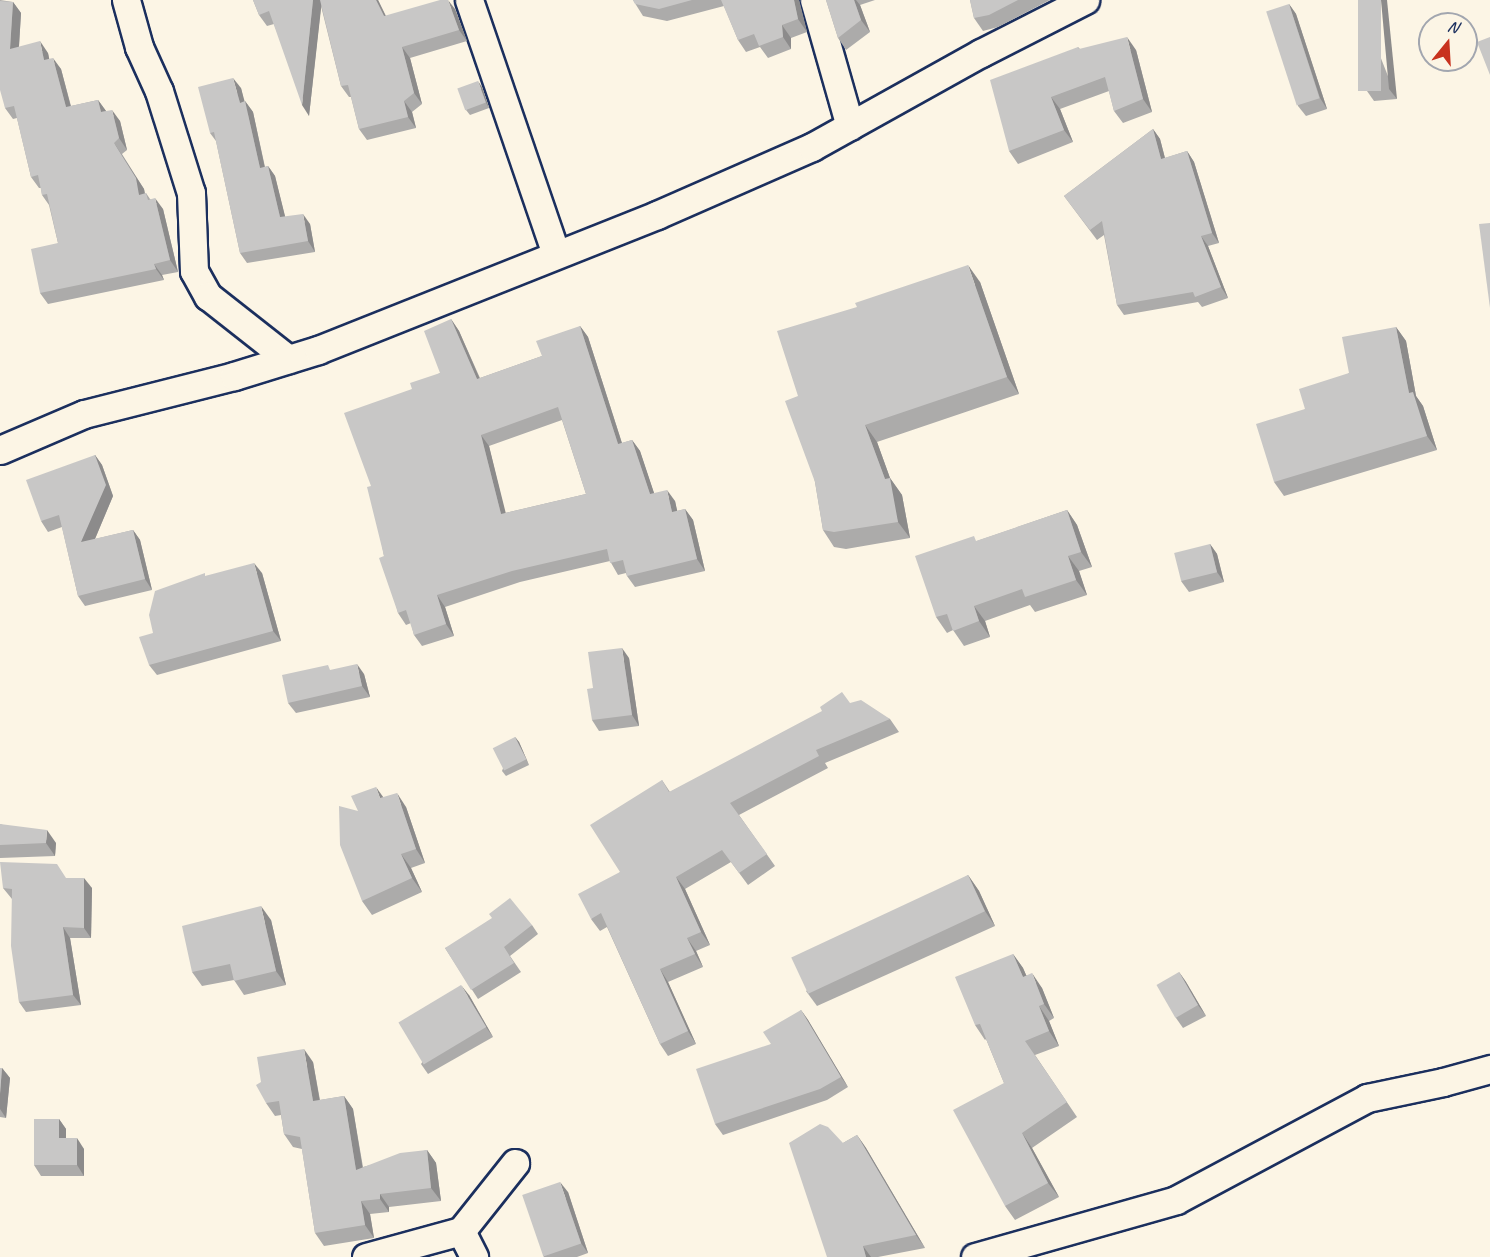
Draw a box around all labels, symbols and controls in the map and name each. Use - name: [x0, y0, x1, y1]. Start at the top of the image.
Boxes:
- north arrow: [1418, 12, 1478, 72]
- text: N: [1445, 16, 1461, 38]

